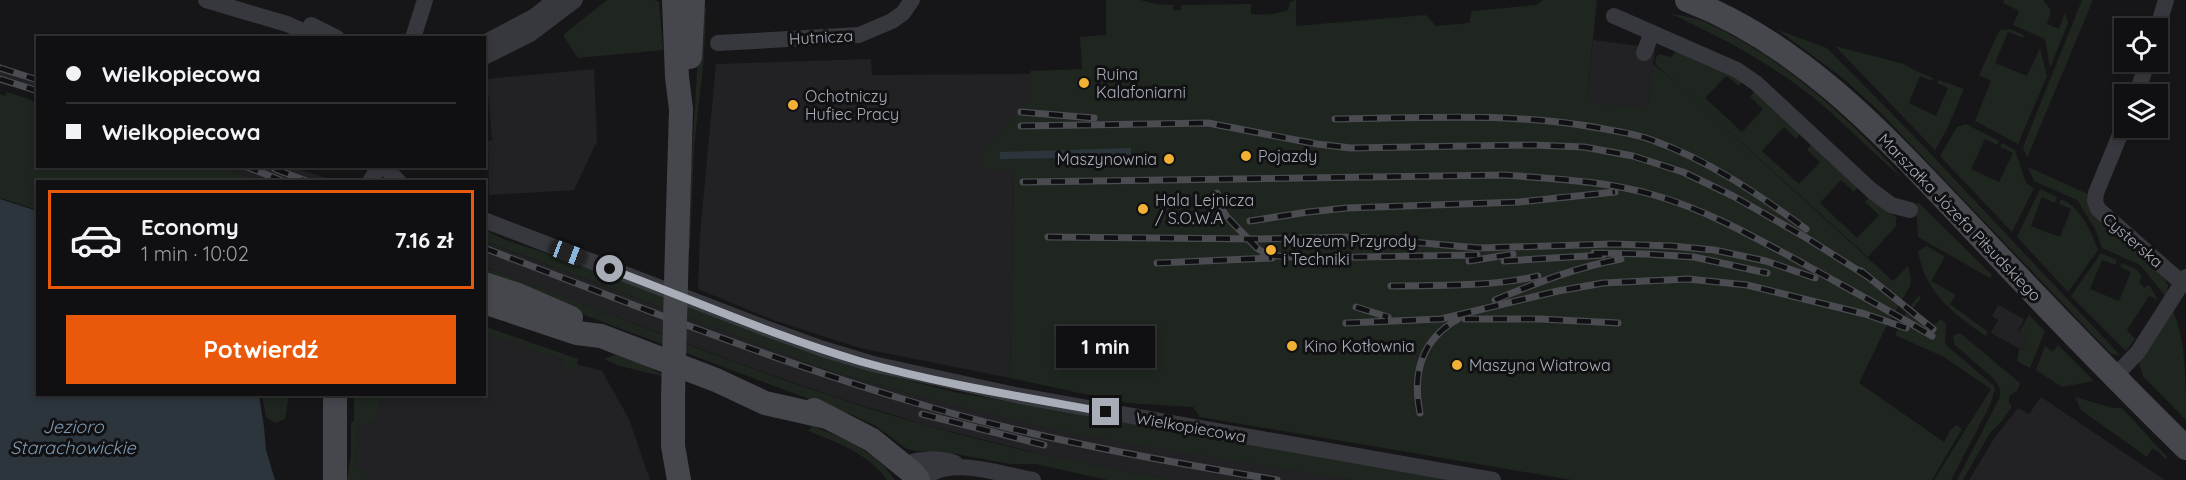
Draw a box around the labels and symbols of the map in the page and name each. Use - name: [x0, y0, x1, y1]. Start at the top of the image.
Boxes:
- street label: Hutnicza: [788, 25, 854, 49]
- place label: Ruina Kalafoniarni: [1096, 64, 1186, 102]
- marker: Ruina Kalafoniarni: [1077, 76, 1091, 90]
- place label: Ochotniczy Hufiec Pracy: [805, 86, 899, 124]
- marker: Ochotniczy Hufiec Pracy: [786, 98, 800, 112]
- street label: Marszałka Józefa Piłsudskiego: [1874, 129, 2046, 305]
- place label: Pojazdy: [1258, 146, 1317, 166]
- place label: Maszynownia: [1057, 149, 1157, 169]
- marker: Pojazdy: [1239, 149, 1253, 163]
- marker: Maszynownia: [1162, 152, 1176, 166]
- place label: Hala Lejnicza / S.O.W.A: [1155, 190, 1254, 228]
- marker: Hala Lejnicza / S.O.W.A: [1136, 202, 1150, 216]
- street label: Cysterska: [2099, 208, 2167, 272]
- place label: Muzeum Przyrody i Techniki: [1283, 231, 1417, 269]
- car: [548, 238, 588, 268]
- marker: Muzeum Przyrody i Techniki: [1264, 243, 1278, 257]
- route start: [596, 255, 623, 282]
- callout: 1 min: [1056, 325, 1156, 367]
- place label: Kino Kotłownia: [1304, 336, 1415, 356]
- marker: Kino Kotłownia: [1285, 339, 1299, 353]
- place label: Maszyna Wiatrowa: [1469, 355, 1611, 375]
- marker: Maszyna Wiatrowa: [1450, 358, 1464, 372]
- route end: [1092, 398, 1119, 425]
- street label: Wielkopiecowa: [1134, 407, 1248, 447]
- water label: Jezioro Starachowickie: [10, 415, 137, 459]

